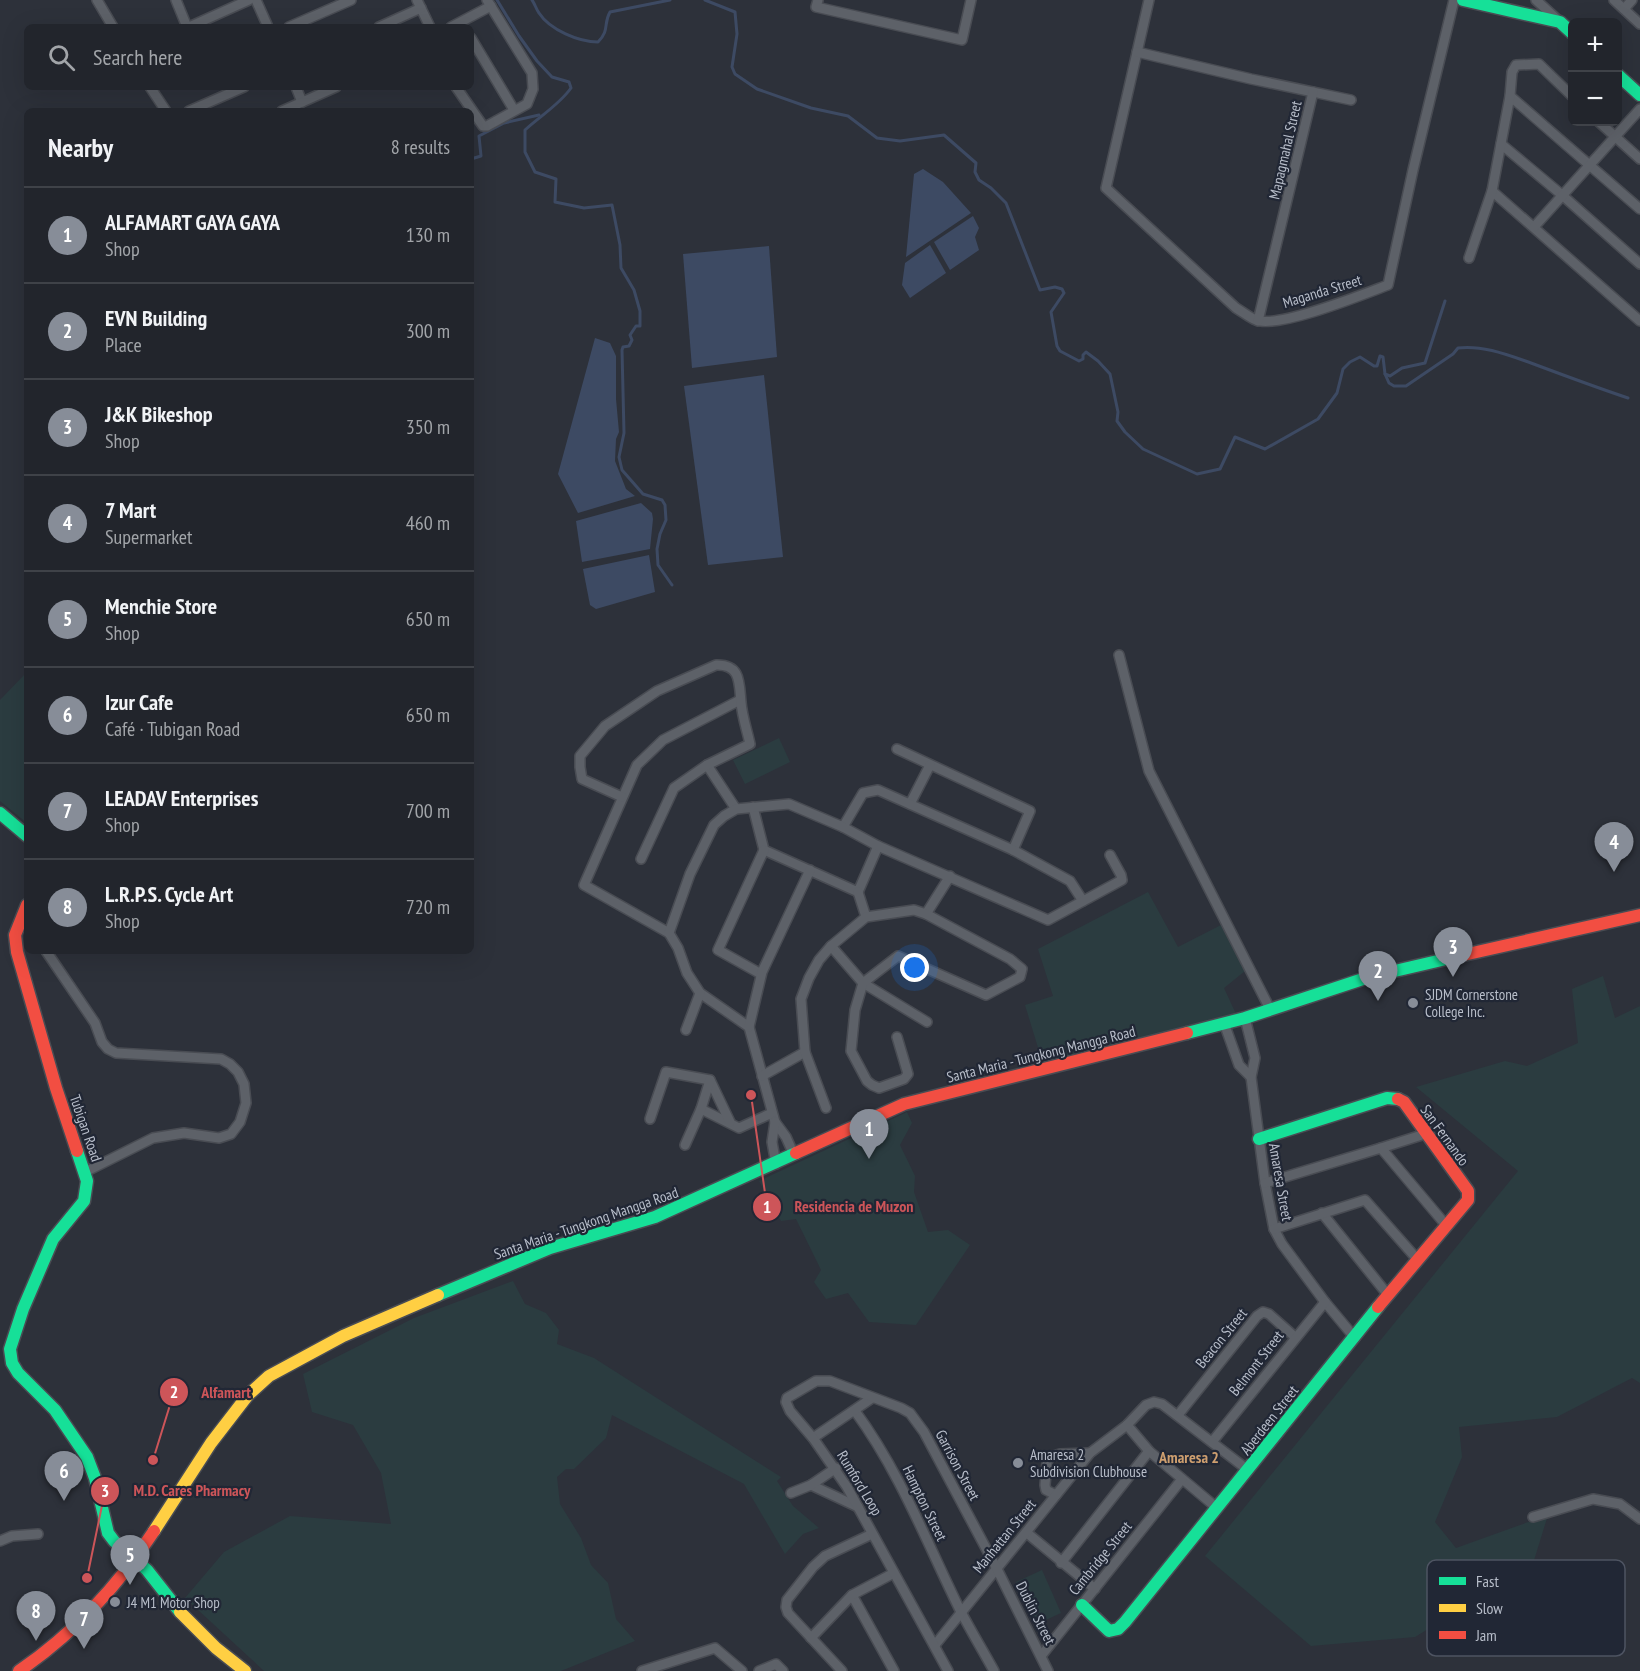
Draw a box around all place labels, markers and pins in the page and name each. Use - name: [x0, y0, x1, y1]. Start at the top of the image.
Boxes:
- pin: 4: [1594, 822, 1634, 872]
- pin: 3: [1434, 928, 1472, 977]
- pin: 2: [1358, 952, 1398, 1001]
- place label: SJDM Cornerstone College Inc.: [1425, 985, 1518, 1021]
- marker: SJDM Cornerstone College Inc.: [1406, 996, 1420, 1010]
- pin: 1: [850, 1110, 888, 1159]
- callout: Residencia de Muzon: [752, 1190, 925, 1224]
- callout: Alfamart: [159, 1375, 263, 1409]
- place label: Amaresa 2 Subdivision Clubhouse: [1030, 1445, 1147, 1481]
- pin: 6: [44, 1452, 84, 1501]
- marker: Amaresa 2 Subdivision Clubhouse: [1011, 1456, 1025, 1470]
- callout: M.D. Cares Pharmacy: [90, 1474, 263, 1508]
- pin: 5: [110, 1536, 150, 1585]
- pin: 8: [16, 1592, 56, 1641]
- place label: J4 M1 Motor Shop: [126, 1593, 220, 1612]
- marker: J4 M1 Motor Shop: [108, 1595, 122, 1609]
- pin: 7: [64, 1600, 104, 1649]

